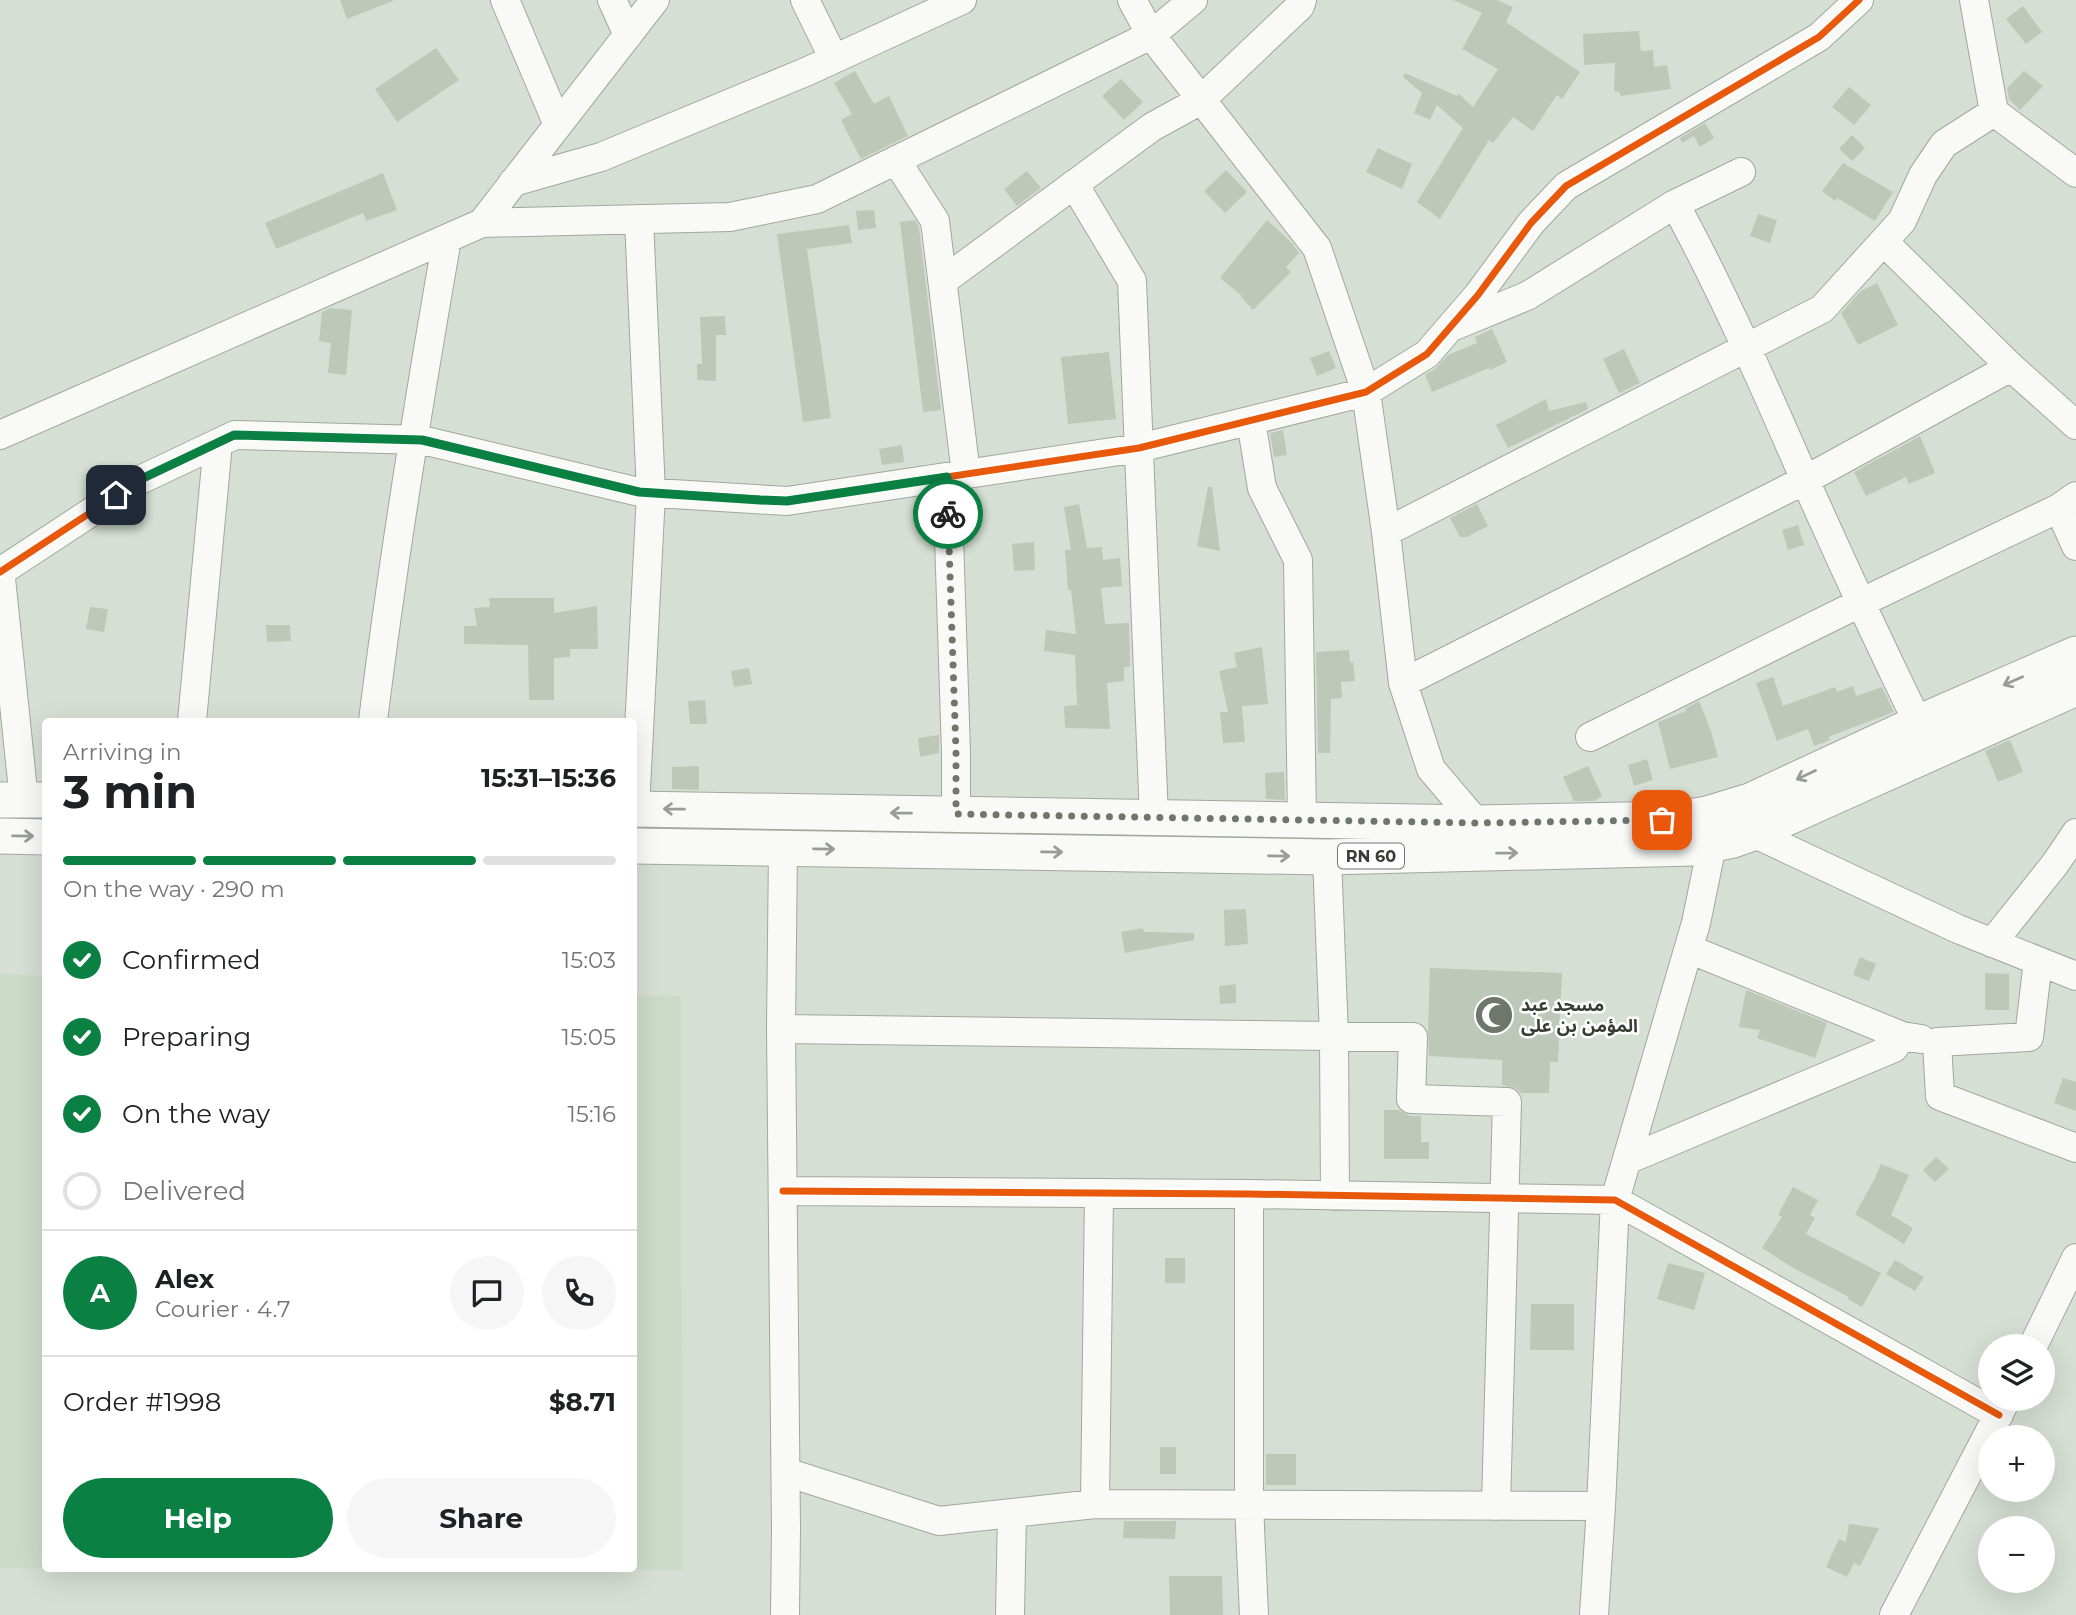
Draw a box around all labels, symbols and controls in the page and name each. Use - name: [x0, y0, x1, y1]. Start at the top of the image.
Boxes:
- pin: [86, 465, 146, 525]
- icon: home: [97, 476, 135, 514]
- courier: [913, 479, 983, 549]
- icon: bike: [929, 495, 967, 533]
- one-way arrow: [2003, 675, 2025, 688]
- text: Arriving in: [63, 738, 182, 766]
- text: 15:31–15:36: [481, 762, 616, 794]
- text: 3 min: [63, 763, 197, 820]
- one-way arrow: [1796, 769, 1817, 783]
- pin: [1632, 790, 1692, 850]
- icon: bag: [1643, 801, 1681, 839]
- one-way arrow: [662, 803, 685, 816]
- one-way arrow: [890, 806, 913, 820]
- one-way arrow: [11, 829, 34, 843]
- one-way arrow: [812, 842, 835, 856]
- road number: RN 60: [1338, 844, 1404, 869]
- one-way arrow: [1040, 846, 1063, 859]
- one-way arrow: [1495, 846, 1518, 859]
- one-way arrow: [1267, 849, 1290, 863]
- text: On the way · 290 m: [63, 875, 285, 903]
- icon: check: [63, 941, 101, 979]
- text: Confirmed: [122, 944, 261, 976]
- text: 15:03: [562, 946, 616, 974]
- mosque icon: مسجد عبد المؤمن بن على: [1473, 994, 1515, 1036]
- place label: مسجد عبد المؤمن بن على: [1521, 994, 1638, 1037]
- icon: check: [63, 1018, 101, 1056]
- text: Preparing: [122, 1021, 251, 1053]
- text: 15:05: [562, 1023, 616, 1051]
- icon: check: [63, 1095, 101, 1133]
- text: On the way: [122, 1098, 270, 1130]
- text: 15:16: [567, 1100, 616, 1128]
- text: Delivered: [122, 1175, 246, 1207]
- button: chat: [450, 1256, 524, 1330]
- button: phone: [542, 1256, 616, 1330]
- text: Alex: [155, 1263, 214, 1295]
- text: A: [90, 1277, 110, 1309]
- text: Courier · 4.7: [155, 1295, 291, 1323]
- map controls: [1978, 1334, 2055, 1593]
- button: layers: [1978, 1334, 2055, 1411]
- text: Order #1998: [63, 1386, 221, 1418]
- text: $8.71: [549, 1386, 616, 1418]
- button: +: [1978, 1425, 2055, 1502]
- button: Help: [63, 1478, 333, 1558]
- button: Share: [347, 1478, 616, 1558]
- button: −: [1978, 1516, 2055, 1593]

